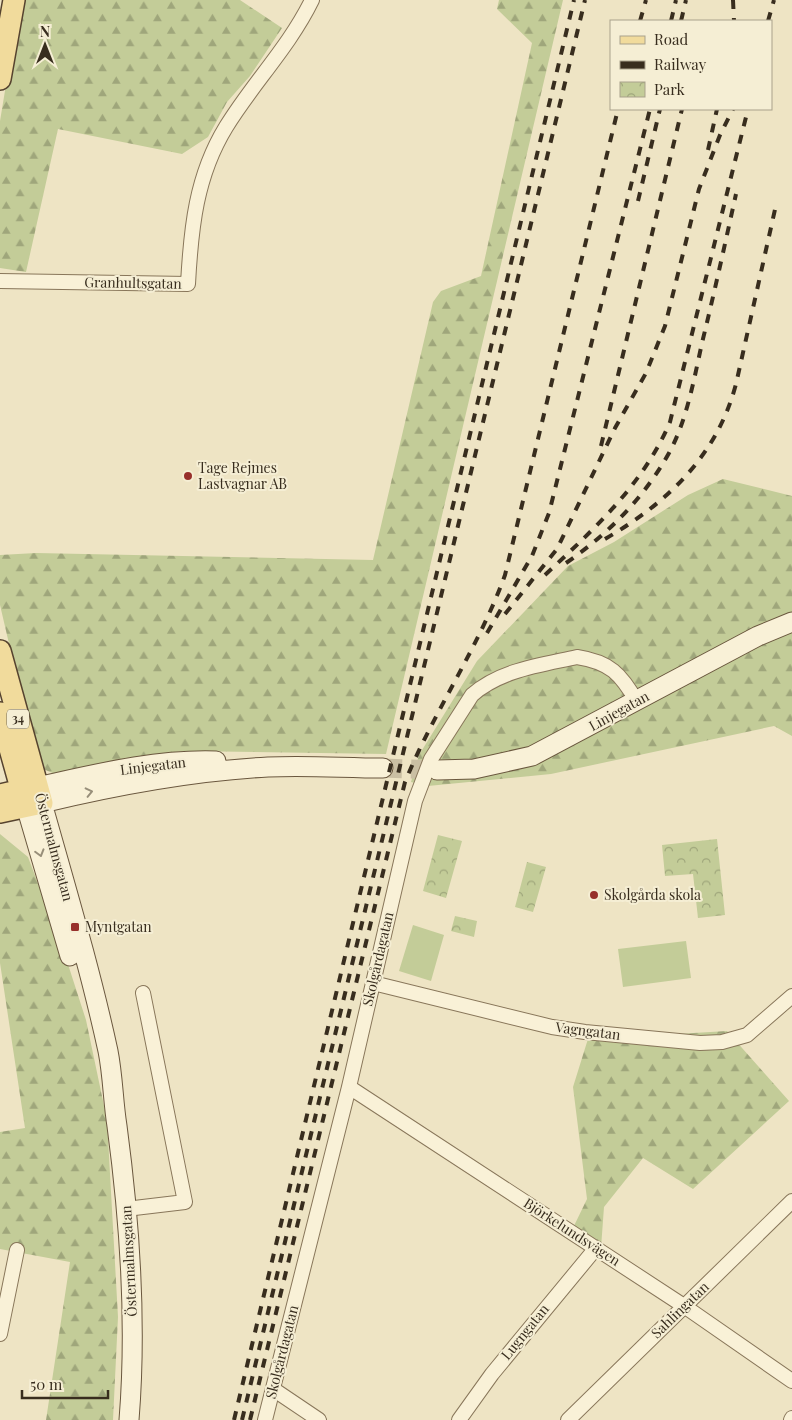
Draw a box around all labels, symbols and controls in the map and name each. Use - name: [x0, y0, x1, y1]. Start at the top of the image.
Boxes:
- north arrow: [20, 20, 70, 70]
- legend: [610, 20, 772, 110]
- text: N: [40, 22, 50, 41]
- text: Road: [654, 29, 688, 49]
- text: Railway: [654, 54, 707, 74]
- text: Park: [654, 79, 686, 99]
- street label: Granhultsgatan: [84, 272, 183, 293]
- place label: Tage Rejmes Lastvagnar AB: [198, 458, 287, 493]
- marker: Tage Rejmes Lastvagnar AB: [182, 470, 194, 482]
- street label: Linjegatan: [585, 686, 653, 735]
- road number: 34: [7, 710, 29, 729]
- street label: Linjegatan: [119, 752, 187, 779]
- one-way arrow: [85, 787, 94, 798]
- street label: Östermalmsgatan: [31, 791, 78, 904]
- one-way arrow: [34, 848, 44, 857]
- place label: Skolgårda skola: [604, 885, 701, 904]
- marker: Skolgårda skola: [588, 889, 600, 901]
- street label: Skolgårdagatan: [357, 909, 398, 1008]
- place label: Myntgatan: [85, 917, 152, 936]
- marker: Myntgatan: [69, 921, 81, 933]
- street label: Vagngatan: [554, 1017, 622, 1044]
- street label: Björkelundsvägen: [520, 1193, 625, 1270]
- street label: Östermalmsgatan: [116, 1204, 141, 1317]
- street label: Sahlingatan: [647, 1277, 713, 1342]
- street label: Lugngatan: [496, 1299, 553, 1364]
- street label: Skolgårdagatan: [261, 1302, 303, 1401]
- scale bar: [22, 1368, 109, 1400]
- text: 50 m: [30, 1374, 63, 1394]

